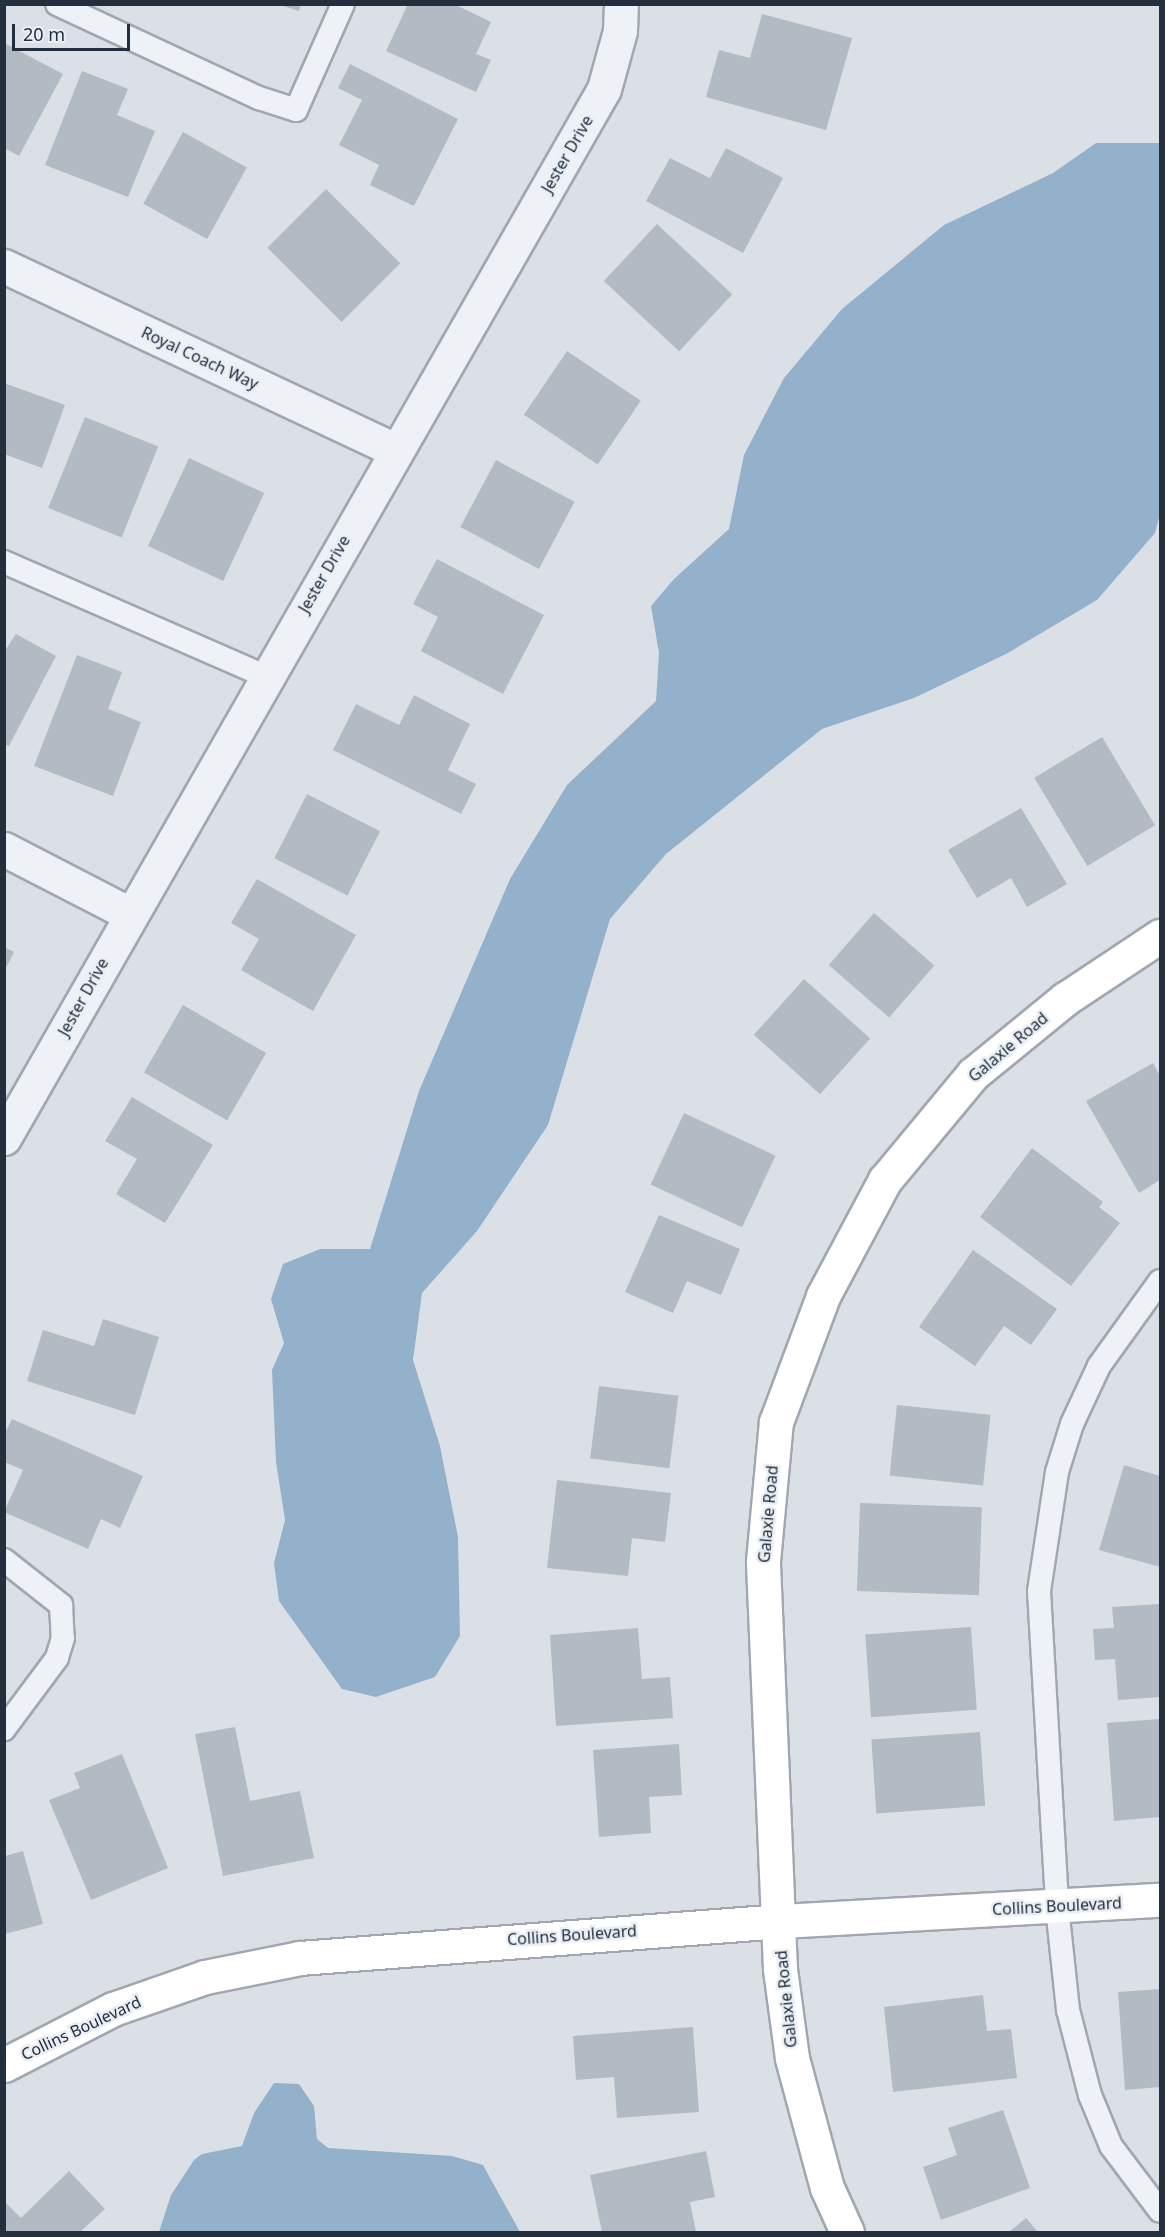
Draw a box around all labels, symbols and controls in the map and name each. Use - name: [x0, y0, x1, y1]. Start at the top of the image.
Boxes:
- scale bar: [15, 12, 134, 50]
- text: 20 m: [23, 22, 65, 46]
- street label: Jester Drive: [537, 112, 597, 196]
- street label: Royal Coach Way: [138, 322, 262, 394]
- street label: Jester Drive: [294, 532, 354, 616]
- street label: Jester Drive: [54, 955, 112, 1039]
- street label: Galaxie Road: [964, 1008, 1052, 1086]
- street label: Galaxie Road: [754, 1464, 782, 1564]
- street label: Collins Boulevard: [992, 1893, 1122, 1919]
- street label: Collins Boulevard: [507, 1921, 637, 1949]
- street label: Galaxie Road: [771, 1949, 801, 2049]
- street label: Collins Boulevard: [18, 1992, 144, 2064]

